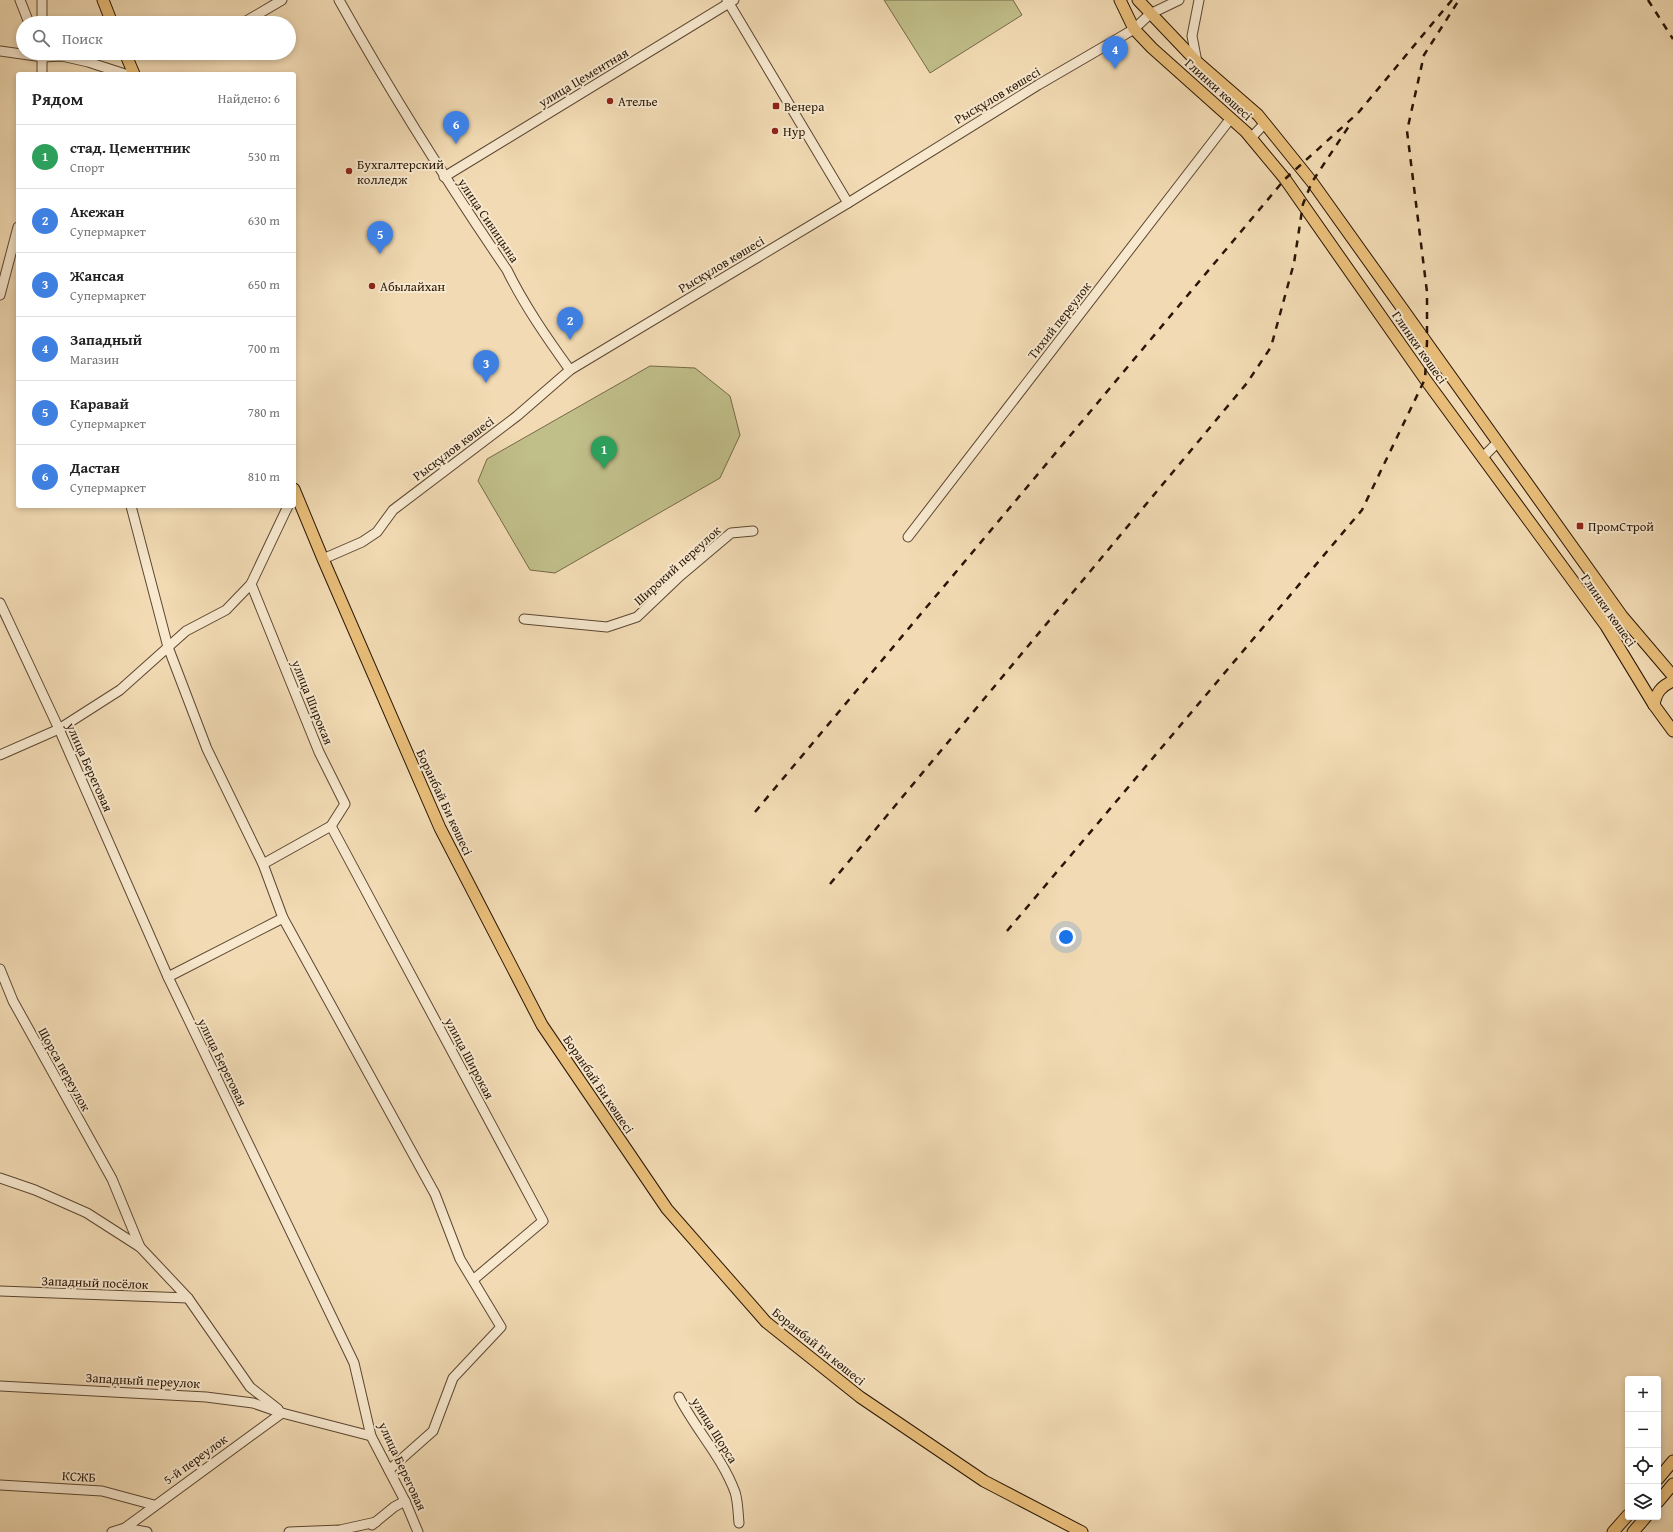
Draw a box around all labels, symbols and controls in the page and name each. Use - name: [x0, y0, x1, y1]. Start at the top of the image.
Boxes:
- search box: [16, 16, 296, 60]
- icon: search: [30, 27, 52, 49]
- text: Поиск: [62, 28, 103, 49]
- pin: 4: [1102, 36, 1128, 69]
- street label: улица Цементная: [534, 43, 632, 112]
- street label: Глинки көшесі: [1181, 54, 1257, 125]
- street label: Рысқұлов көшесі: [951, 62, 1044, 129]
- text: Рядом: [32, 86, 83, 111]
- text: Найдено: 6: [218, 89, 280, 108]
- place label: Ателье: [618, 92, 658, 111]
- marker: Ателье: [605, 96, 615, 106]
- place label: Венера: [784, 97, 825, 116]
- marker: Венера: [771, 101, 781, 111]
- pin: 6: [443, 111, 469, 144]
- place label: Нур: [783, 122, 805, 141]
- marker: Нур: [770, 126, 780, 136]
- text: стад. Цементник: [70, 137, 190, 158]
- text: 1: [42, 147, 48, 166]
- text: 530 m: [248, 147, 280, 166]
- place label: Бухгалтерский колледж: [357, 155, 444, 189]
- text: Спорт: [70, 158, 104, 177]
- marker: Бухгалтерский колледж: [344, 166, 354, 176]
- street label: улица Синицына: [453, 173, 524, 267]
- text: Акежан: [70, 201, 124, 222]
- text: 2: [42, 211, 48, 230]
- text: 630 m: [248, 211, 280, 230]
- pin: 5: [367, 221, 393, 254]
- text: Супермаркет: [70, 222, 146, 241]
- street label: Рысқұлов көшесі: [675, 231, 768, 298]
- text: Жансая: [70, 265, 124, 286]
- text: 3: [42, 275, 48, 294]
- text: 650 m: [248, 275, 280, 294]
- place label: Абылайхан: [380, 277, 446, 296]
- street label: Тихий переулок: [1023, 277, 1096, 363]
- marker: Абылайхан: [367, 281, 377, 291]
- text: Супермаркет: [70, 286, 146, 305]
- pin: 2: [557, 307, 583, 340]
- street label: Глинки көшесі: [1387, 307, 1452, 388]
- text: Западный: [70, 329, 142, 350]
- text: 4: [42, 339, 48, 358]
- text: 700 m: [248, 339, 280, 358]
- text: Магазин: [70, 350, 119, 369]
- pin: 3: [473, 350, 499, 383]
- text: Каравай: [70, 393, 129, 414]
- text: 5: [42, 403, 48, 422]
- text: 780 m: [248, 403, 280, 422]
- street label: Рысқұлов көшесі: [409, 411, 498, 485]
- text: Супермаркет: [70, 414, 146, 433]
- pin: 1: [591, 436, 617, 469]
- text: Дастан: [70, 457, 120, 478]
- text: 6: [42, 467, 48, 486]
- text: 810 m: [248, 467, 280, 486]
- text: Супермаркет: [70, 478, 146, 497]
- place label: ПромСтрой: [1588, 517, 1654, 536]
- street label: Широкий переулок: [630, 521, 725, 610]
- marker: ПромСтрой: [1575, 521, 1585, 531]
- street label: Глинки көшесі: [1576, 570, 1641, 651]
- street label: улица Широкая: [287, 656, 338, 748]
- street label: улица Береговая: [61, 719, 118, 815]
- street label: Боранбай Би көшесі: [412, 746, 478, 859]
- your location: [1056, 927, 1076, 947]
- street label: улица Широкая: [440, 1013, 499, 1103]
- street label: улица Береговая: [193, 1014, 252, 1110]
- street label: Щорса переулок: [34, 1024, 96, 1115]
- street label: Боранбай Би көшесі: [559, 1031, 639, 1138]
- street label: Западный посёлок: [41, 1271, 149, 1294]
- street label: Боранбай Би көшесі: [768, 1303, 870, 1390]
- street label: Западный переулок: [85, 1368, 201, 1393]
- map controls: [1625, 1376, 1661, 1520]
- button: +: [1625, 1376, 1661, 1412]
- street label: улица Щорса: [686, 1393, 743, 1468]
- button: −: [1625, 1412, 1661, 1448]
- street label: улица Береговая: [373, 1418, 432, 1514]
- street label: 5-й переулок: [159, 1430, 231, 1489]
- button: locate: [1625, 1448, 1661, 1484]
- street label: КСЖБ: [62, 1466, 96, 1487]
- button: layers: [1625, 1484, 1661, 1520]

